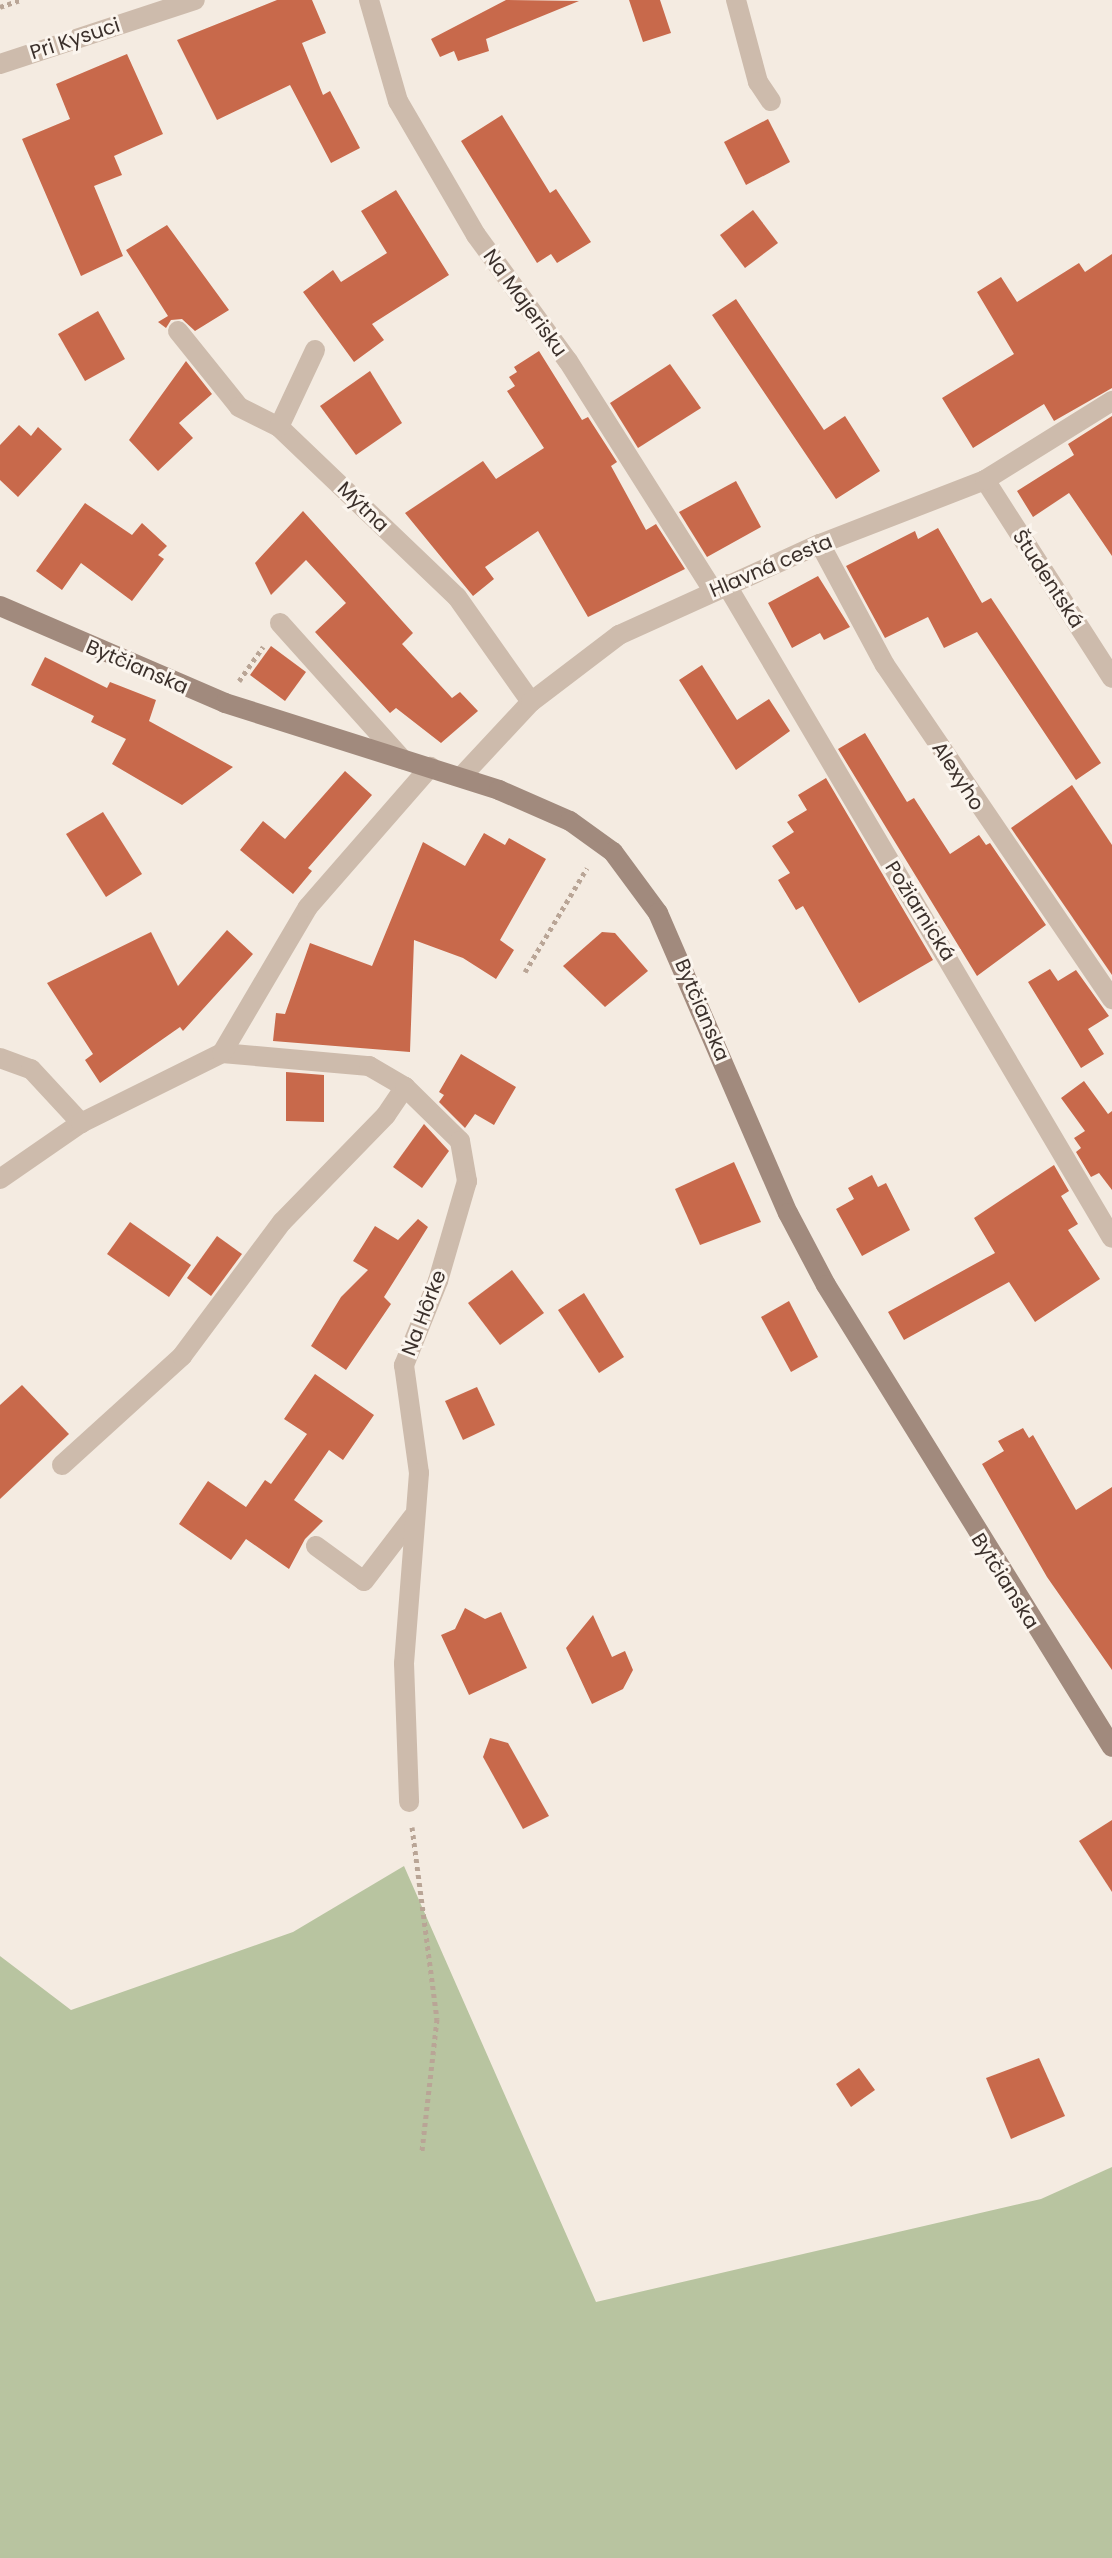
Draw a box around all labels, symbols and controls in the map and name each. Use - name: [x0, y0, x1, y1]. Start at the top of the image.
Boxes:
- street label: Pri Kysuci: [27, 13, 123, 65]
- street label: Na Majerisku: [478, 245, 572, 361]
- street label: Mýtna: [332, 477, 394, 537]
- street label: Študentská: [1007, 525, 1089, 633]
- street label: Hlavná cesta: [706, 529, 836, 603]
- street label: Bytčianska: [82, 635, 192, 699]
- street label: Alexyho: [927, 737, 989, 815]
- street label: Požiarnická: [880, 857, 960, 965]
- street label: Bytčianska: [670, 955, 734, 1065]
- street label: Na Hôrke: [397, 1267, 451, 1359]
- street label: Bytčianska: [966, 1529, 1044, 1633]

